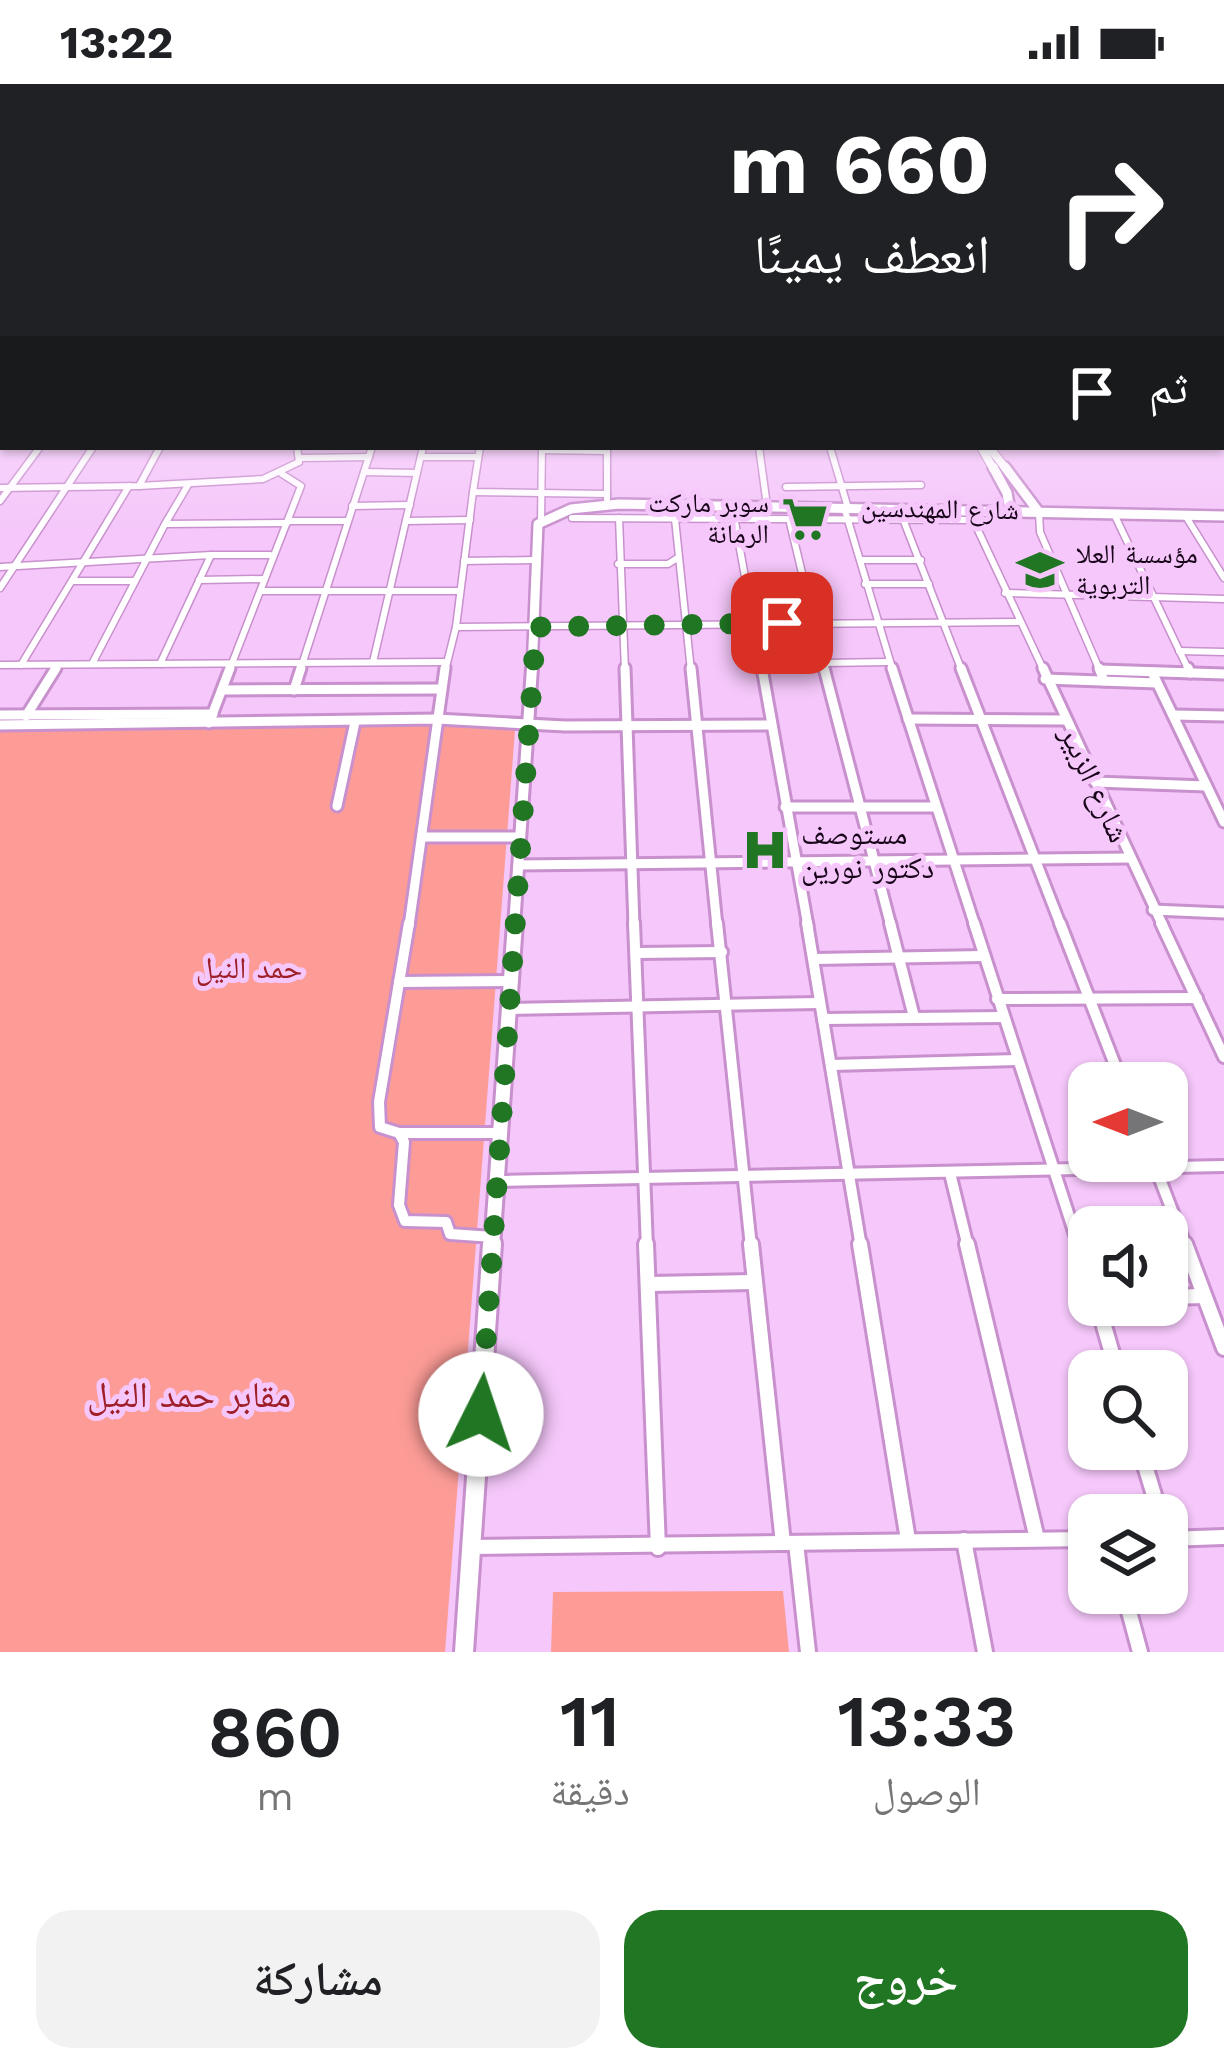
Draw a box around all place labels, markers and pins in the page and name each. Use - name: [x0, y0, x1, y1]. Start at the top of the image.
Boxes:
- place label: سوبر ماركت الرمانة: [648, 487, 769, 550]
- supermarket icon: سوبر ماركت الرمانة: [780, 494, 830, 544]
- place label: مؤسسة العلا التربوية: [1076, 538, 1198, 601]
- school or university icon: مؤسسة العلا التربوية: [1015, 545, 1065, 595]
- pin: [731, 572, 833, 674]
- place label: مستوصف دكتور نورين: [801, 816, 934, 886]
- hospital icon: مستوصف دكتور نورين: [740, 825, 790, 875]

